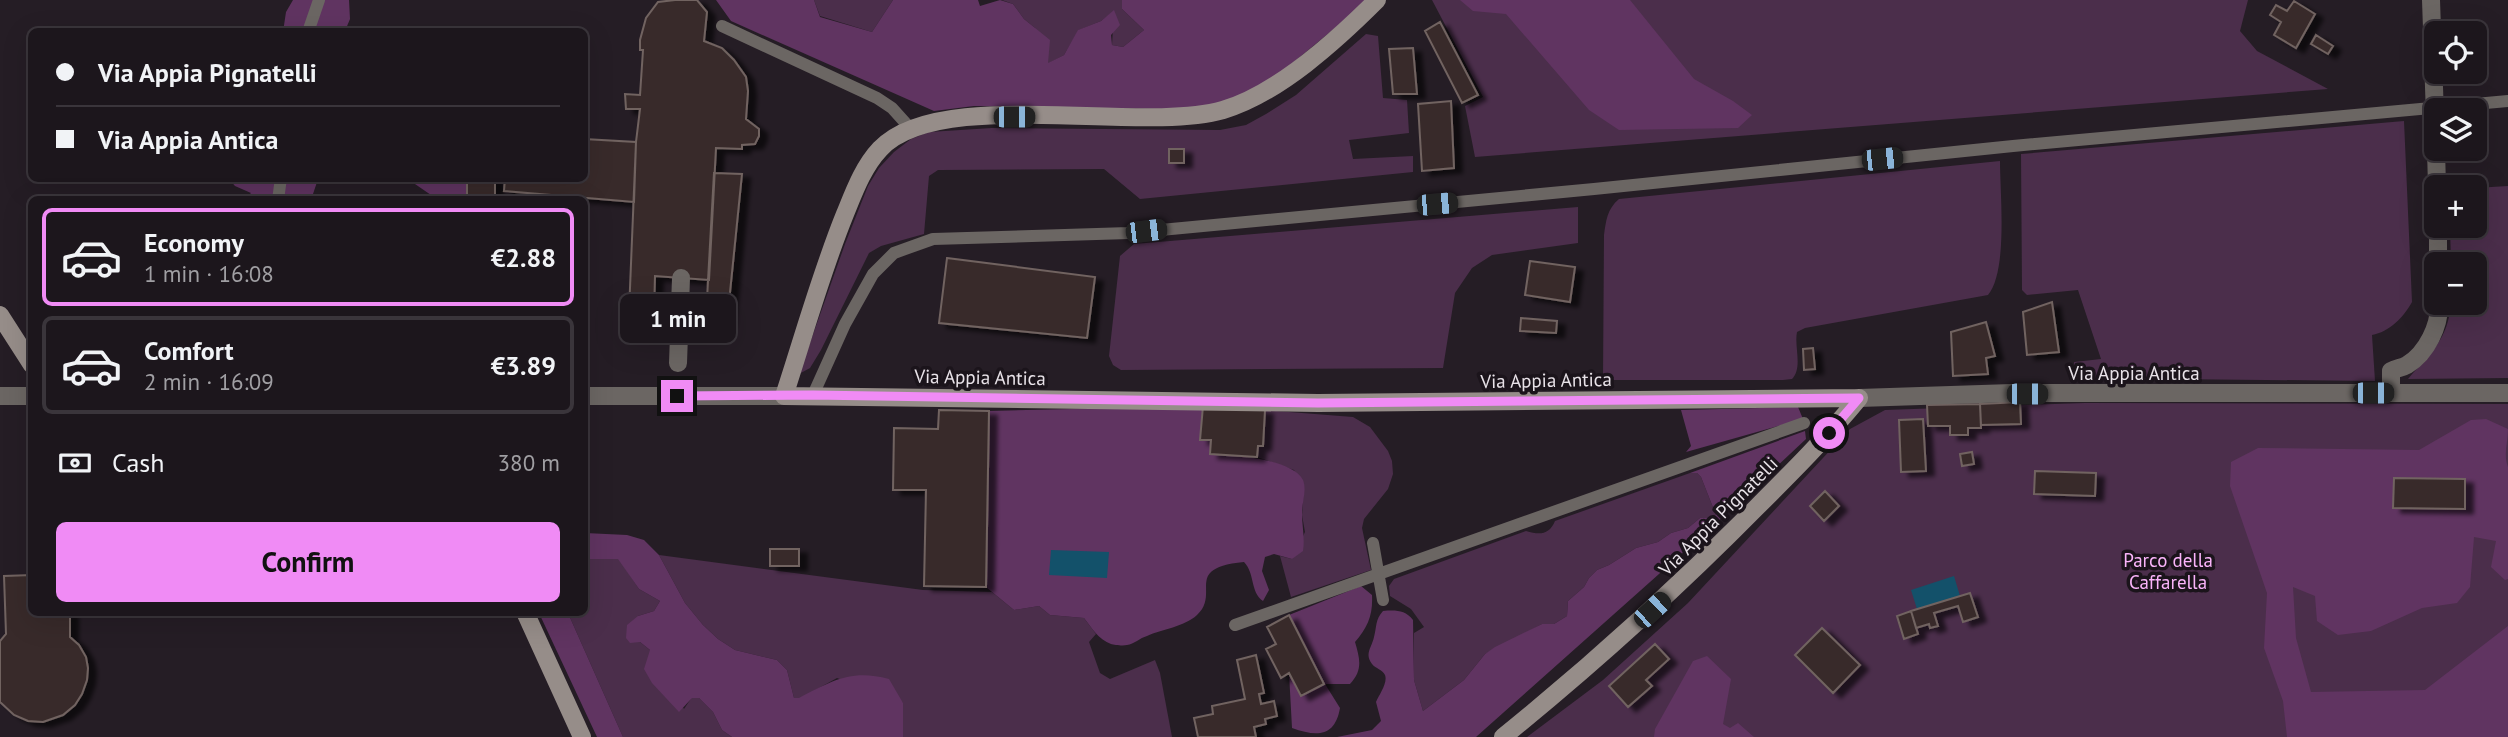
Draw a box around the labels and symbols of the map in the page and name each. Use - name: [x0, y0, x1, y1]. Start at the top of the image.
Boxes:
- car: [994, 107, 1036, 128]
- car: [1861, 146, 1904, 172]
- car: [1416, 192, 1459, 216]
- car: [1124, 218, 1169, 244]
- callout: 1 min: [619, 294, 735, 344]
- street label: Via Appia Antica: [2067, 361, 2200, 385]
- street label: Via Appia Antica: [913, 364, 1046, 390]
- street label: Via Appia Antica: [1479, 367, 1612, 393]
- route end: [661, 380, 693, 412]
- car: [2353, 383, 2395, 404]
- car: [2007, 384, 2049, 405]
- route start: [1813, 417, 1845, 449]
- street label: Via Appia Pignatelli: [1653, 451, 1783, 581]
- park label: Parco della Caffarella: [2123, 548, 2213, 594]
- car: [1630, 588, 1675, 632]

